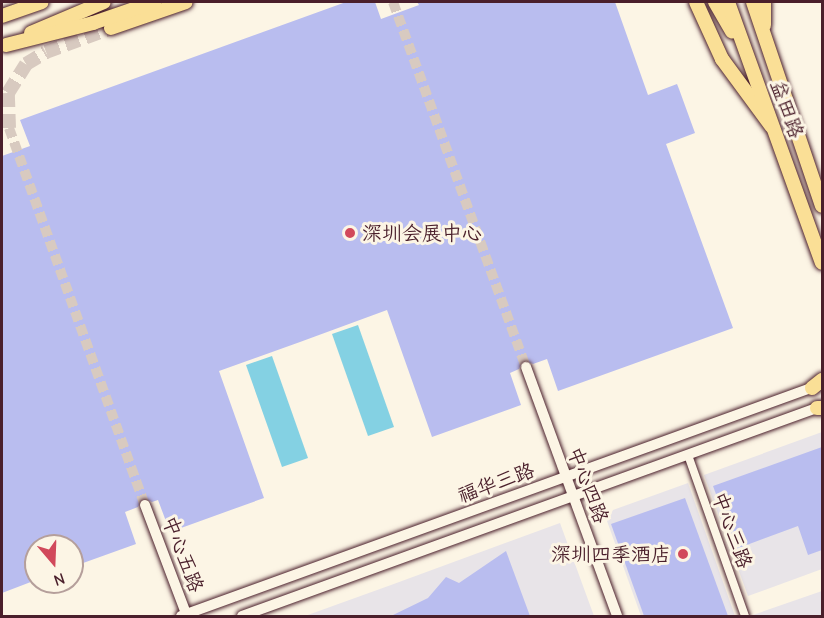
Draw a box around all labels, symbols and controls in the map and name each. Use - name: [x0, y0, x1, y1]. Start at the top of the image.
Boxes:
- street label: 益田路: [765, 77, 809, 141]
- place label: 深圳会展中心: [362, 221, 482, 245]
- marker: 深圳会展中心: [343, 226, 357, 240]
- street label: 中心四路: [562, 443, 614, 527]
- street label: 福华三路: [454, 458, 538, 508]
- street label: 中心三路: [707, 488, 757, 572]
- street label: 中心五路: [157, 512, 209, 596]
- north arrow: [24, 534, 84, 594]
- place label: 深圳四季酒店: [551, 542, 671, 566]
- marker: 深圳四季酒店: [676, 547, 690, 561]
- text: N: [51, 569, 67, 589]

